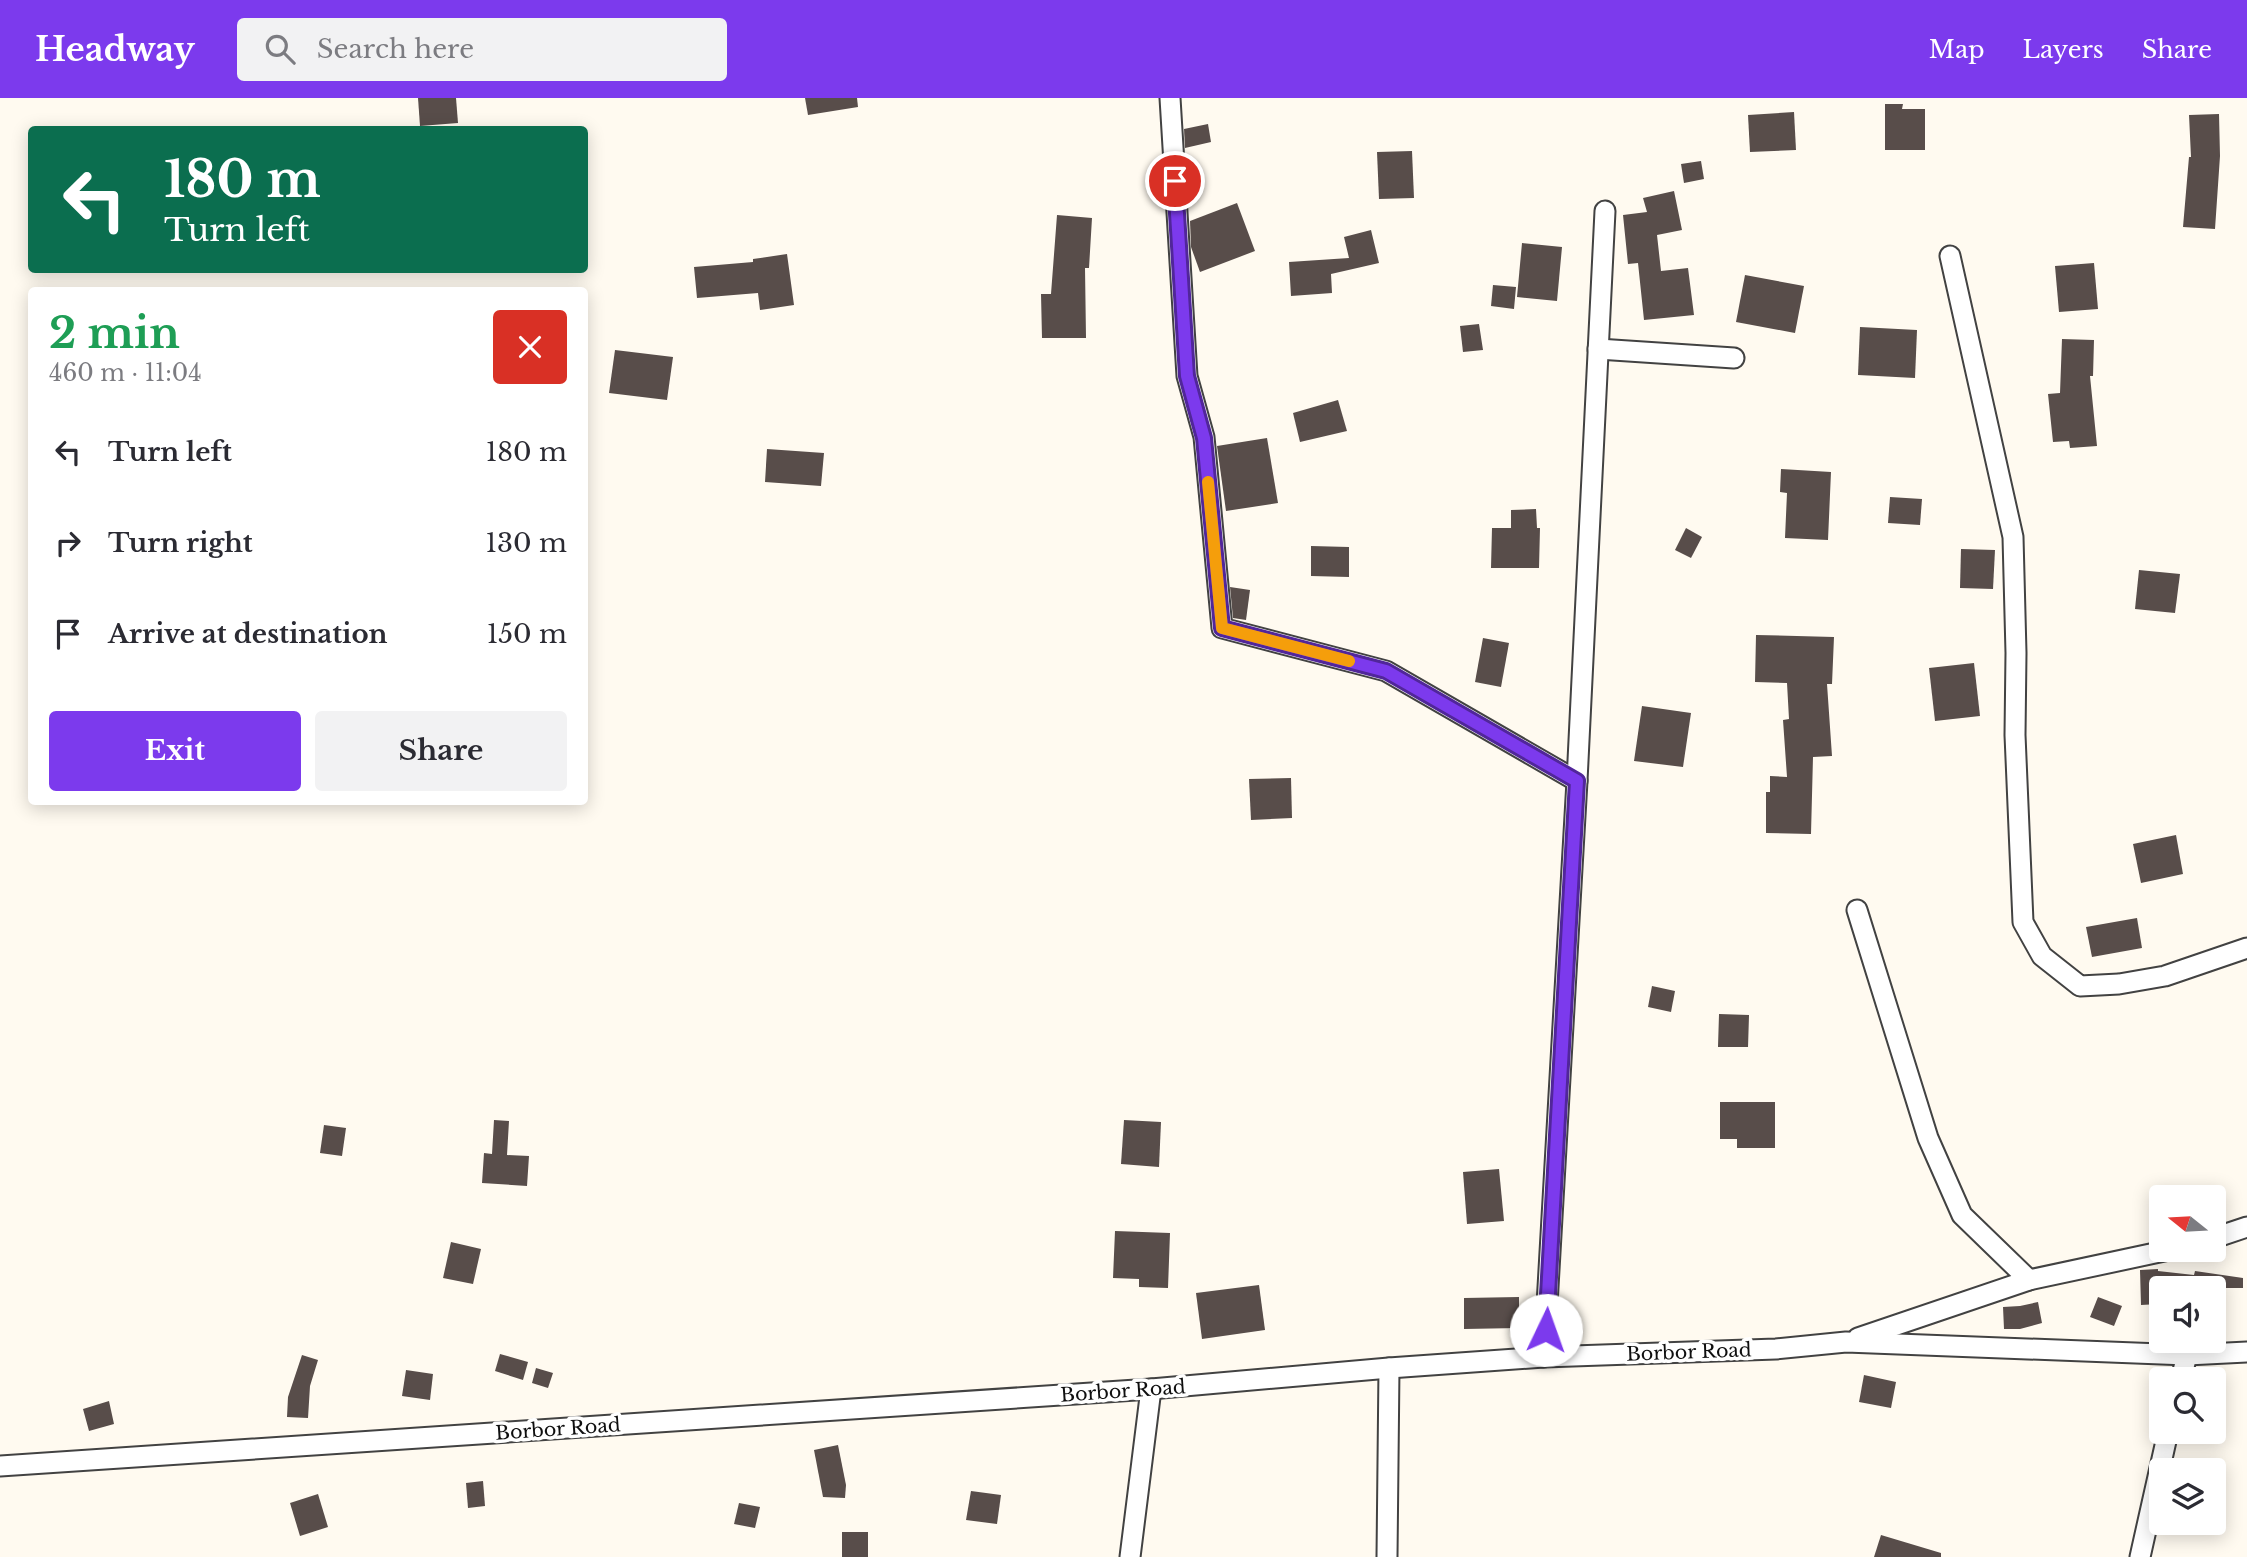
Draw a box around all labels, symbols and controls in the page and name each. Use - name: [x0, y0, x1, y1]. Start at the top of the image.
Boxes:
- search box: [237, 18, 727, 81]
- text: Headway: [35, 29, 195, 70]
- icon: search: [261, 30, 299, 68]
- text: Search here: [317, 33, 474, 65]
- text: Map: [1929, 35, 1985, 64]
- text: Layers: [2023, 35, 2104, 64]
- text: Share: [2142, 35, 2212, 64]
- text: 180 m: [164, 149, 321, 210]
- pin: [1145, 151, 1205, 211]
- icon: left: [49, 154, 140, 245]
- icon: arrive: [1156, 162, 1194, 200]
- text: Turn left: [164, 210, 310, 250]
- text: 2 min: [49, 307, 180, 359]
- button: close: [493, 310, 567, 384]
- text: 460 m · 11:04: [49, 359, 202, 387]
- icon: left: [49, 433, 87, 471]
- text: Turn left: [108, 436, 232, 468]
- text: 180 m: [486, 436, 567, 468]
- icon: right: [49, 524, 87, 562]
- text: Turn right: [108, 527, 253, 559]
- text: 130 m: [485, 527, 567, 559]
- icon: arrive: [49, 615, 87, 653]
- text: Arrive at destination: [108, 618, 388, 650]
- text: 150 m: [487, 618, 567, 650]
- button: Exit: [49, 711, 301, 791]
- button: Share: [315, 711, 567, 791]
- north arrow: [2149, 1185, 2226, 1262]
- map controls: [2149, 1185, 2226, 1535]
- button: sound: [2149, 1276, 2226, 1353]
- position arrow: [1509, 1293, 1583, 1367]
- street label: Borbor Road: [1626, 1338, 1752, 1366]
- button: search: [2149, 1367, 2226, 1444]
- street label: Borbor Road: [1060, 1375, 1187, 1407]
- street label: Borbor Road: [495, 1413, 622, 1445]
- button: layers: [2149, 1458, 2226, 1535]

